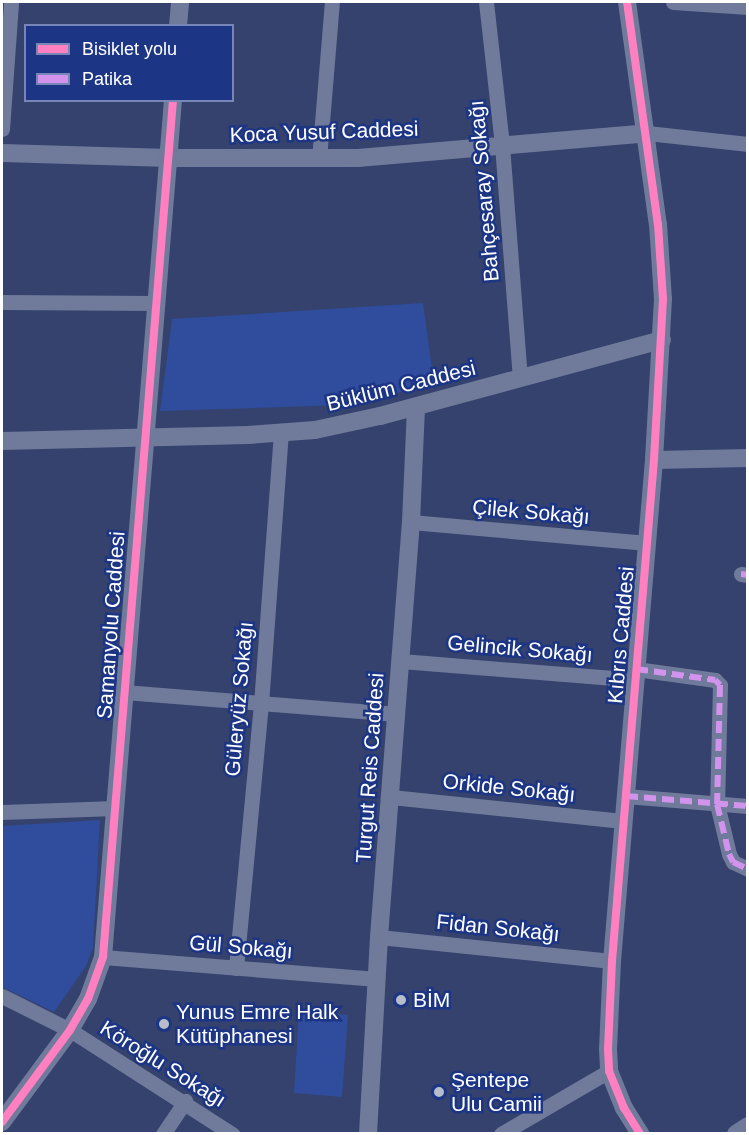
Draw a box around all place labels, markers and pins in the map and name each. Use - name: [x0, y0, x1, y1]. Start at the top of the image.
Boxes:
- place label: BİM: [413, 987, 450, 1013]
- marker: BİM: [394, 993, 408, 1007]
- place label: Yunus Emre Halk Kütüphanesi: [176, 999, 338, 1049]
- marker: Yunus Emre Halk Kütüphanesi: [157, 1017, 171, 1031]
- place label: Şentepe Ulu Camii: [451, 1067, 542, 1117]
- marker: Şentepe Ulu Camii: [432, 1085, 446, 1099]

